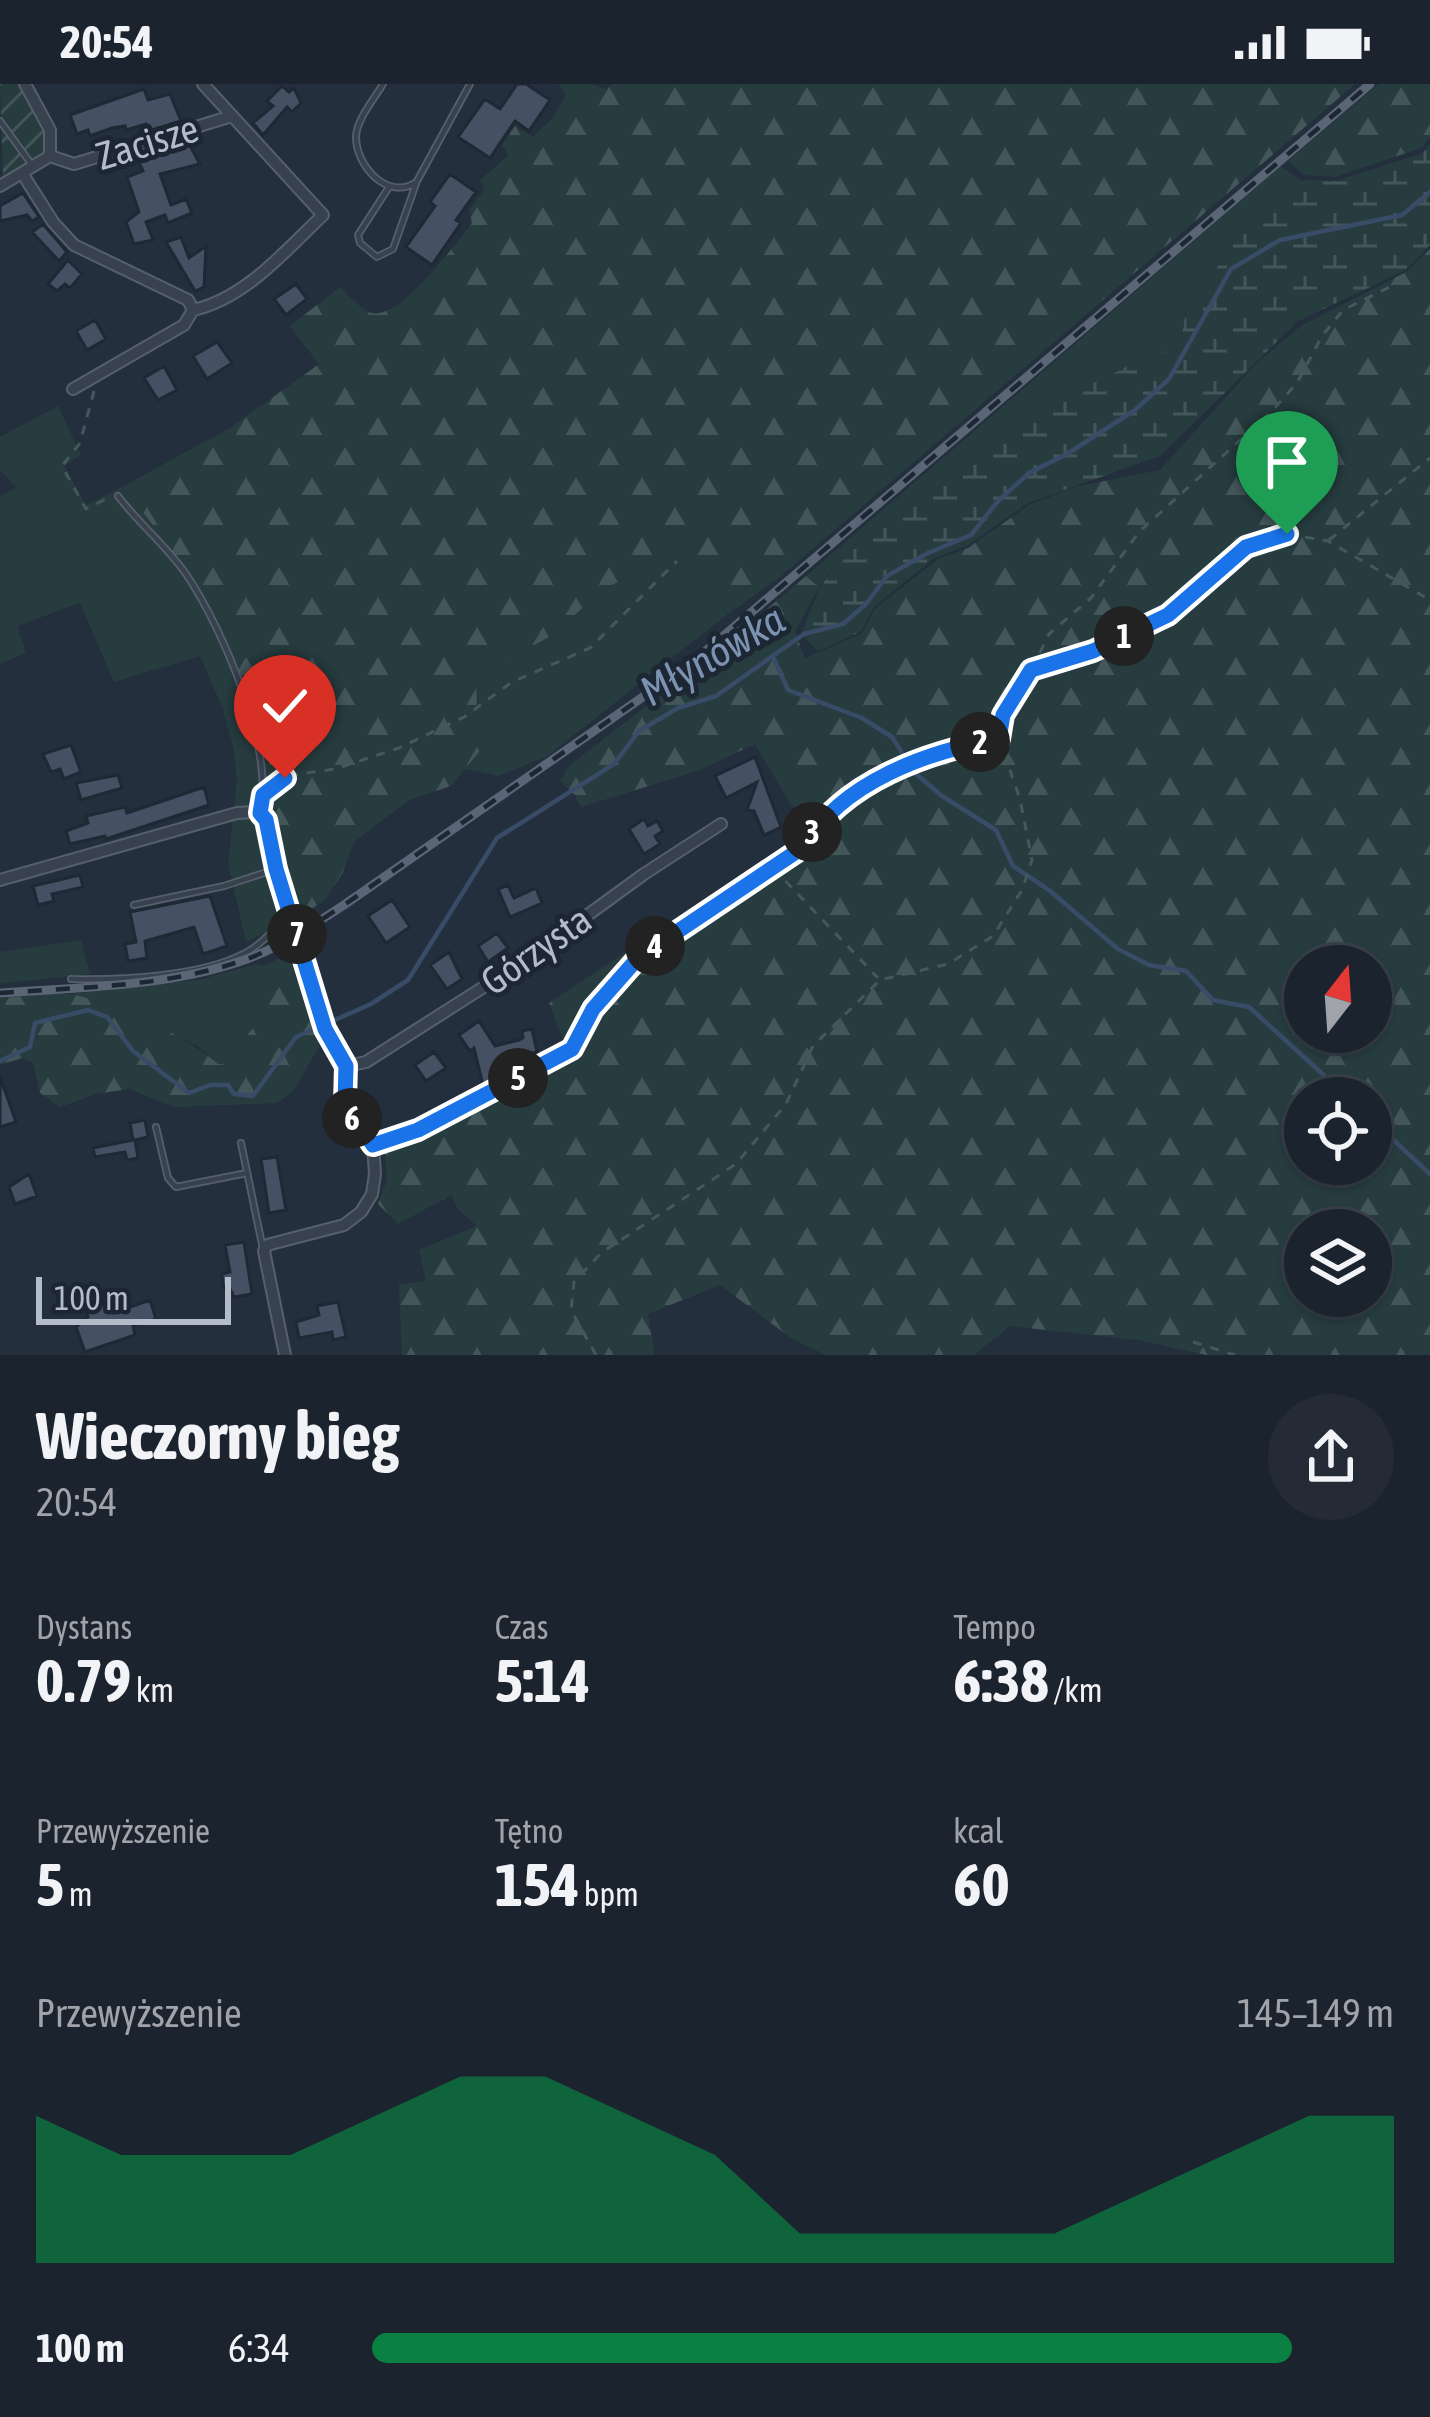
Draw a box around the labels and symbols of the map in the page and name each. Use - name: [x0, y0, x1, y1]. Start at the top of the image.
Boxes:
- street label: Zacisze: [91, 106, 203, 178]
- pin: [1236, 411, 1338, 534]
- water label: Młynówka: [632, 595, 792, 715]
- pin: 1: [1094, 606, 1154, 666]
- pin: [234, 655, 336, 778]
- pin: 2: [950, 712, 1010, 772]
- pin: 3: [782, 802, 842, 862]
- street label: Górzysta: [473, 896, 599, 1004]
- pin: 7: [267, 904, 327, 964]
- pin: 4: [625, 916, 685, 976]
- north arrow: [1284, 945, 1392, 1053]
- pin: 5: [488, 1048, 548, 1108]
- pin: 6: [322, 1088, 382, 1148]
- scale bar: [36, 1271, 231, 1324]

